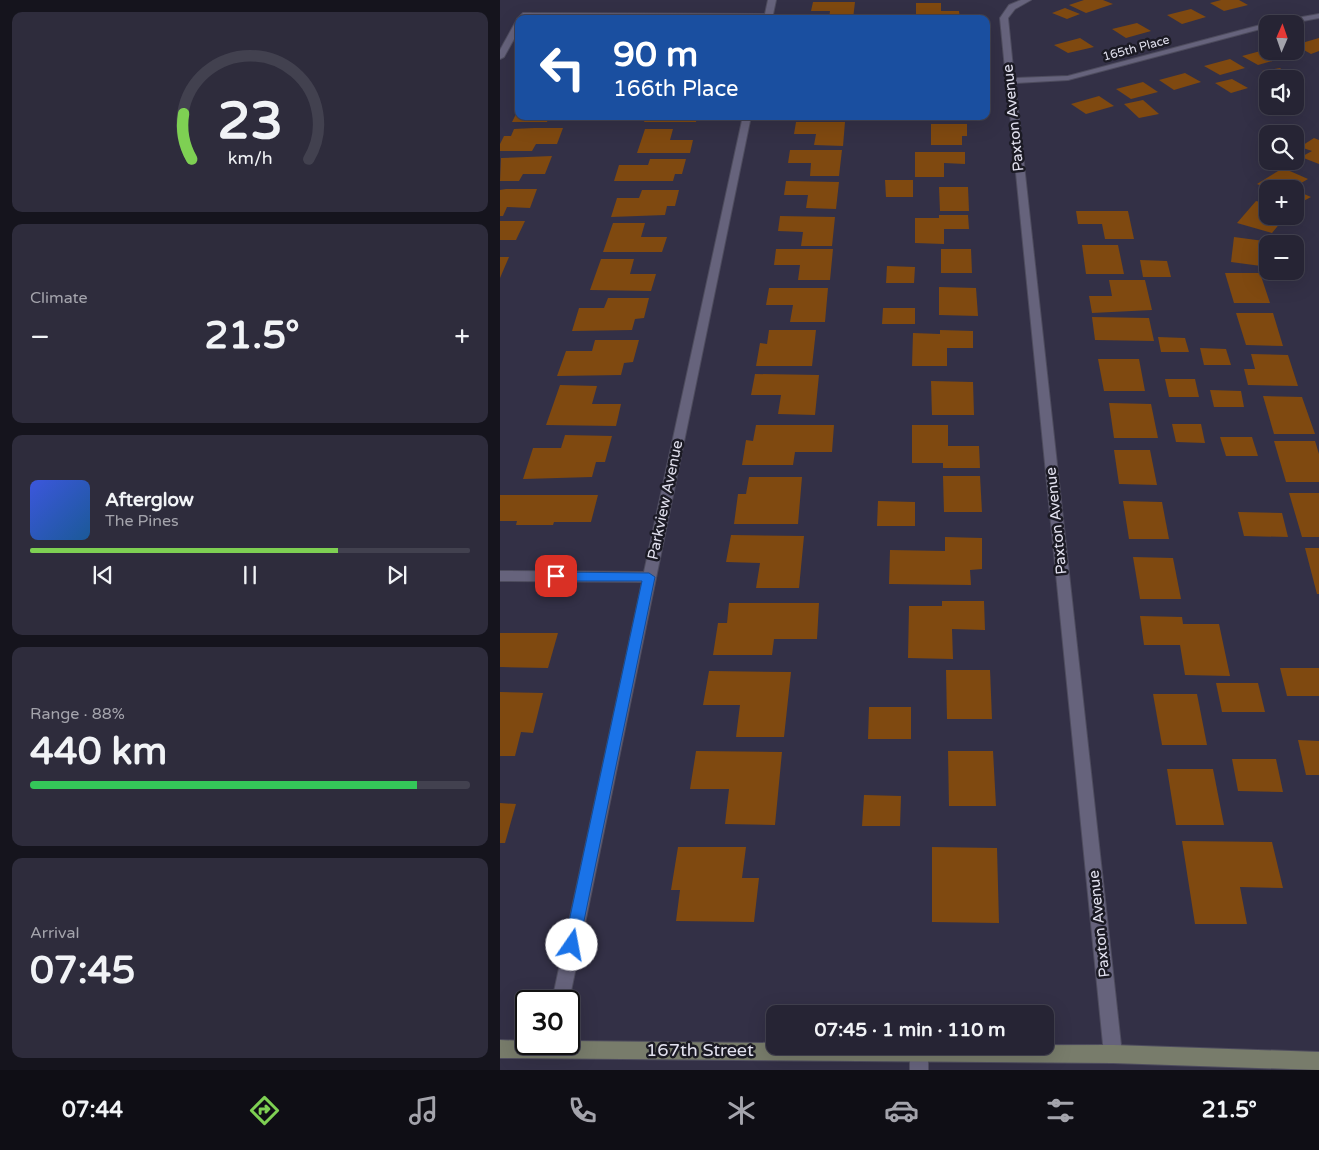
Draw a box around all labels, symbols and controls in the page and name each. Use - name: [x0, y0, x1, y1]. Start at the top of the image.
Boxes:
- north arrow: [1259, 15, 1304, 60]
- map controls: [1259, 15, 1304, 280]
- street label: 165th Place: [1101, 32, 1171, 64]
- text: 90 m: [613, 34, 698, 76]
- icon: left: [530, 35, 595, 100]
- street label: Paxton Avenue: [998, 64, 1028, 172]
- button: sound: [1259, 70, 1304, 115]
- text: 166th Place: [613, 76, 739, 102]
- text: 23: [217, 90, 283, 153]
- button: search: [1259, 125, 1304, 170]
- text: km/h: [228, 148, 272, 169]
- button: +: [1259, 180, 1304, 225]
- button: −: [1259, 235, 1304, 280]
- text: Climate: [30, 288, 88, 308]
- text: 21.5°: [205, 313, 300, 359]
- text: −: [30, 320, 50, 354]
- text: +: [454, 320, 470, 354]
- street label: Parkview Avenue: [644, 439, 686, 561]
- street label: Paxton Avenue: [1041, 467, 1071, 575]
- text: Afterglow: [105, 489, 194, 511]
- text: The Pines: [105, 511, 179, 531]
- pin: [535, 555, 577, 597]
- icon: previous: [89, 561, 117, 589]
- icon: pause: [236, 561, 264, 589]
- icon: next: [383, 561, 411, 589]
- icon: arrive: [542, 562, 570, 590]
- text: Range · 88%: [30, 704, 125, 724]
- text: 440 km: [30, 729, 167, 775]
- street label: Paxton Avenue: [1084, 870, 1114, 978]
- position arrow: [545, 918, 597, 970]
- text: Arrival: [30, 923, 79, 943]
- text: 07:45: [30, 948, 135, 994]
- speed limit sign: 30: [515, 990, 580, 1055]
- text: 07:45 · 1 min · 110 m: [814, 1019, 1006, 1041]
- street label: 167th Street: [646, 1039, 754, 1061]
- icon: directions: [247, 1093, 282, 1128]
- icon: music: [406, 1093, 441, 1128]
- icon: phone: [565, 1093, 600, 1128]
- icon: climate: [724, 1093, 759, 1128]
- icon: car: [884, 1093, 919, 1128]
- icon: filters: [1043, 1093, 1078, 1128]
- text: 07:44: [62, 1097, 123, 1123]
- text: 21.5°: [1202, 1097, 1257, 1123]

